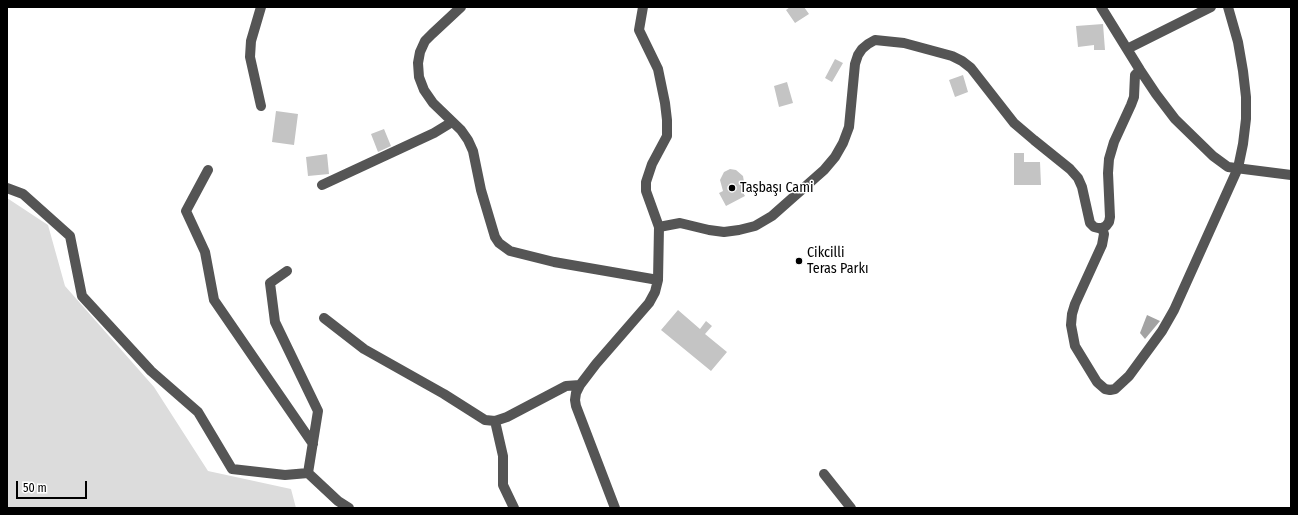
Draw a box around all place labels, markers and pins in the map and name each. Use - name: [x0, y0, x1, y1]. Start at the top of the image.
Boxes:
- place label: Taşbaşı Cami: [740, 180, 814, 196]
- marker: Taşbaşı Cami: [727, 183, 737, 193]
- place label: Cikcilli Teras Parkı: [807, 245, 869, 278]
- marker: Cikcilli Teras Parkı: [794, 256, 804, 266]

